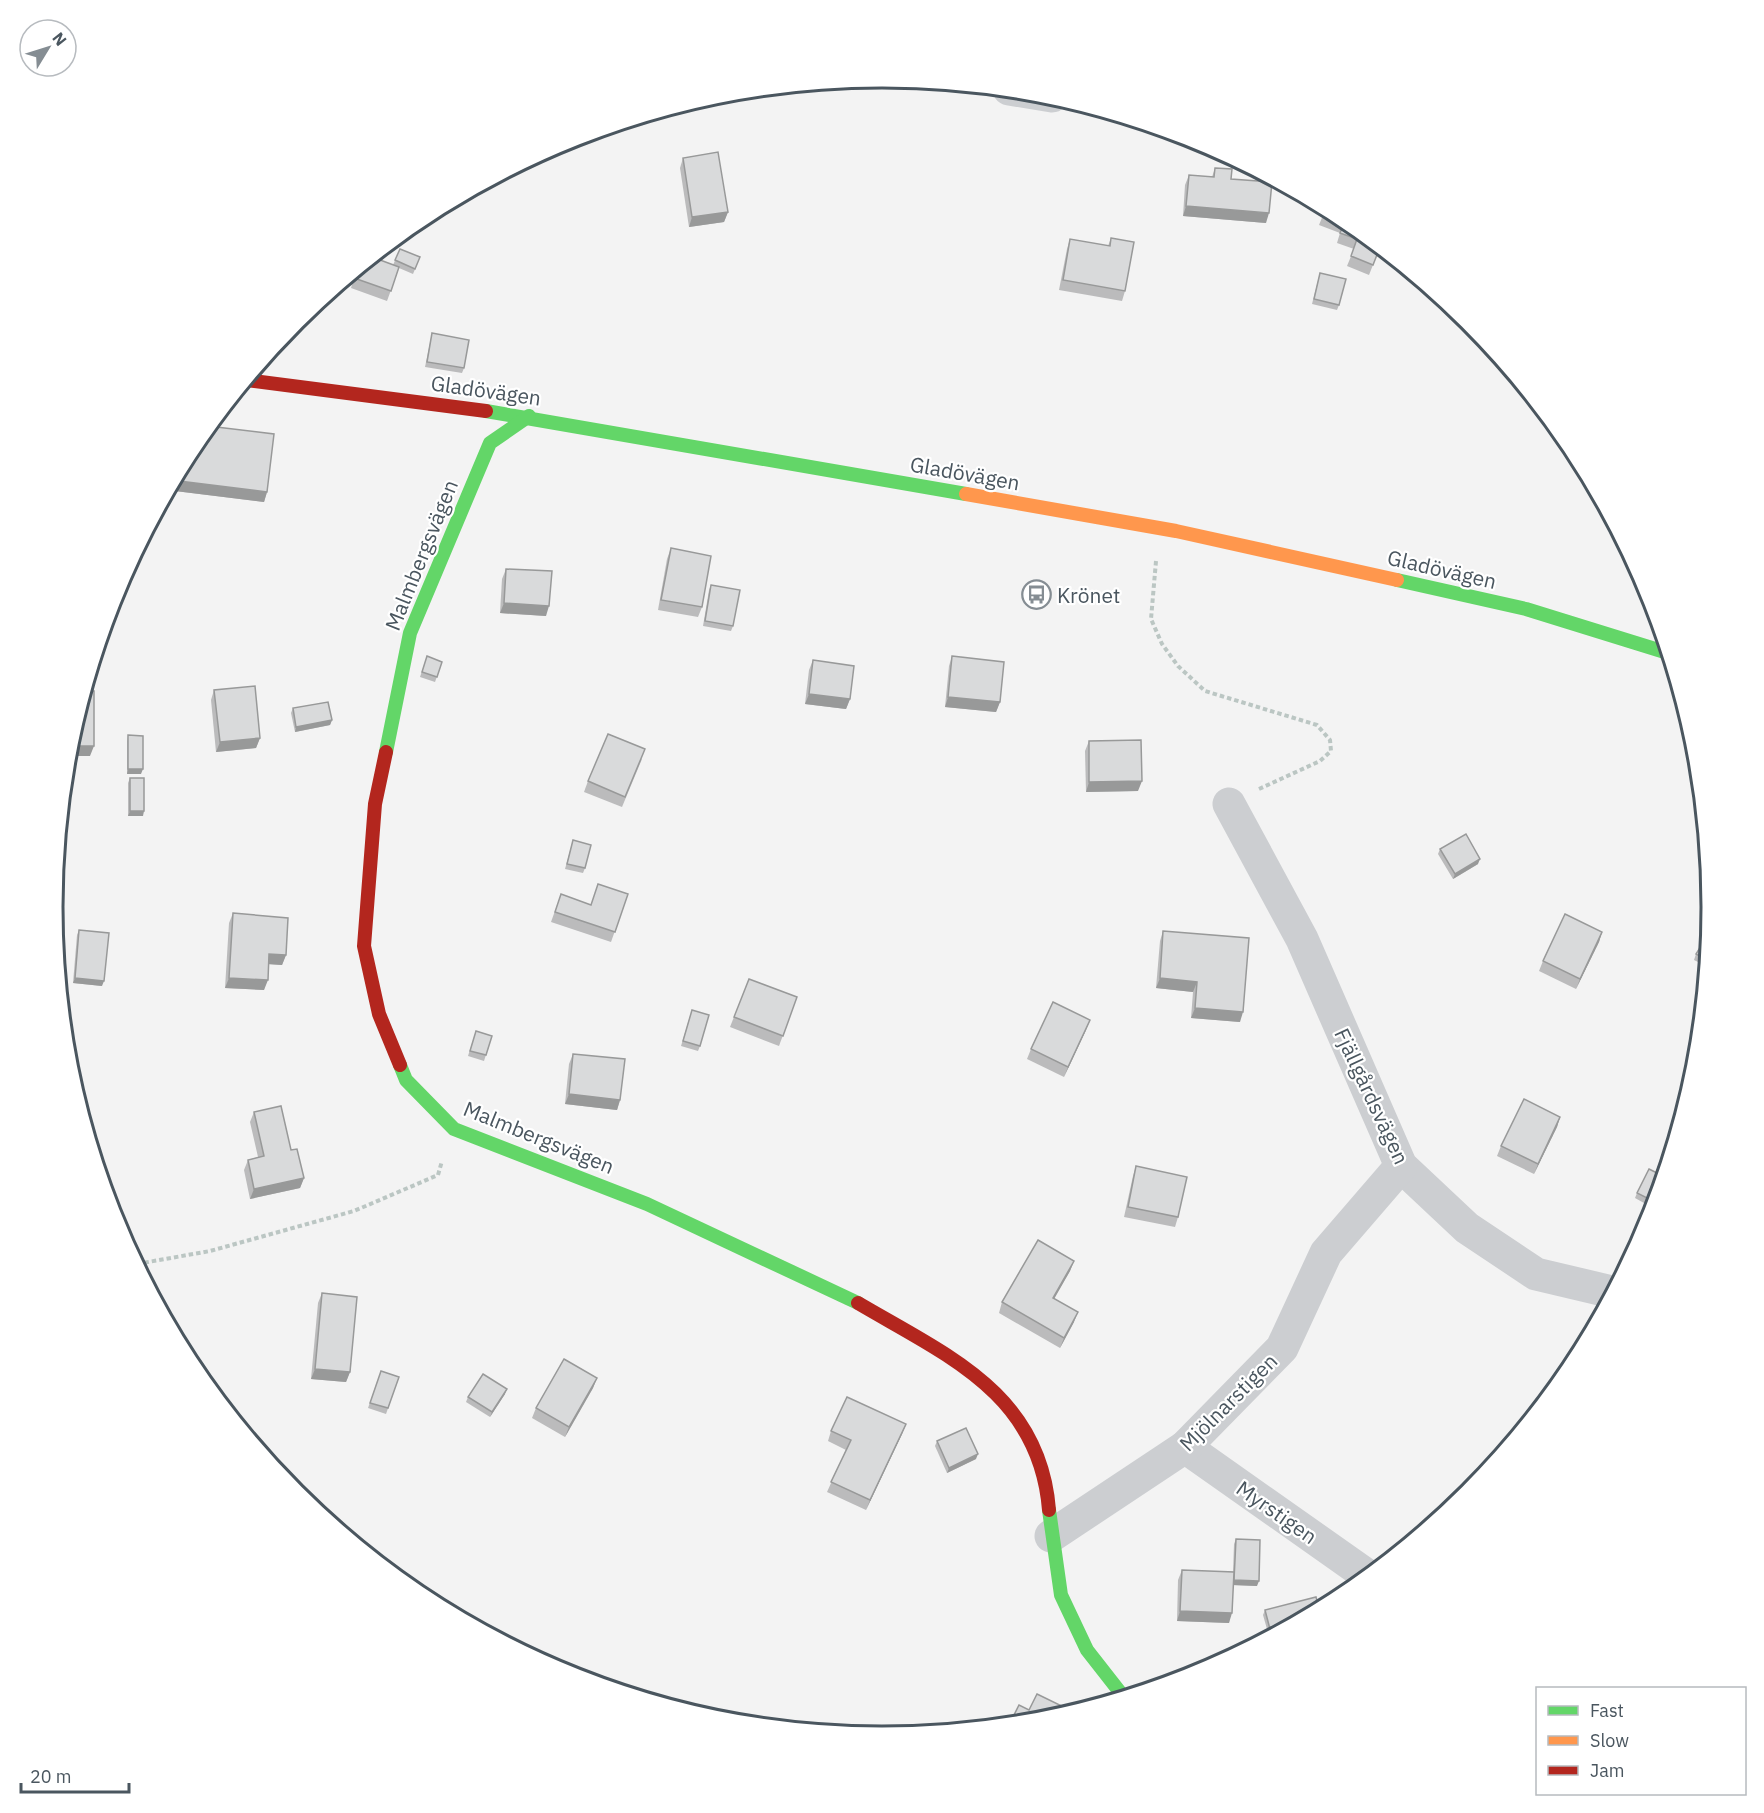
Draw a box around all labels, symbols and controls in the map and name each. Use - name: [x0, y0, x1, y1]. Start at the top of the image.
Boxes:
- north arrow: [18, 18, 78, 78]
- text: N: [48, 28, 71, 49]
- street label: Gladövägen: [429, 368, 543, 412]
- street label: Gladövägen: [908, 450, 1022, 496]
- street label: Malmbergsvägen: [378, 476, 464, 634]
- street label: Gladövägen: [1385, 543, 1499, 595]
- bus stop icon: Krönet: [1020, 579, 1052, 611]
- place label: Krönet: [1057, 581, 1120, 609]
- street label: Fjällgårdsvägen: [1328, 1023, 1416, 1169]
- street label: Malmbergsvägen: [460, 1094, 618, 1180]
- street label: Mjölnarstigen: [1173, 1347, 1283, 1457]
- street label: Myrstigen: [1231, 1474, 1323, 1550]
- legend: [1536, 1687, 1746, 1795]
- text: Fast: [1590, 1699, 1624, 1722]
- text: Slow: [1590, 1729, 1629, 1752]
- scale bar: [21, 1756, 129, 1794]
- text: Jam: [1590, 1759, 1625, 1782]
- text: 20 m: [30, 1765, 72, 1788]

